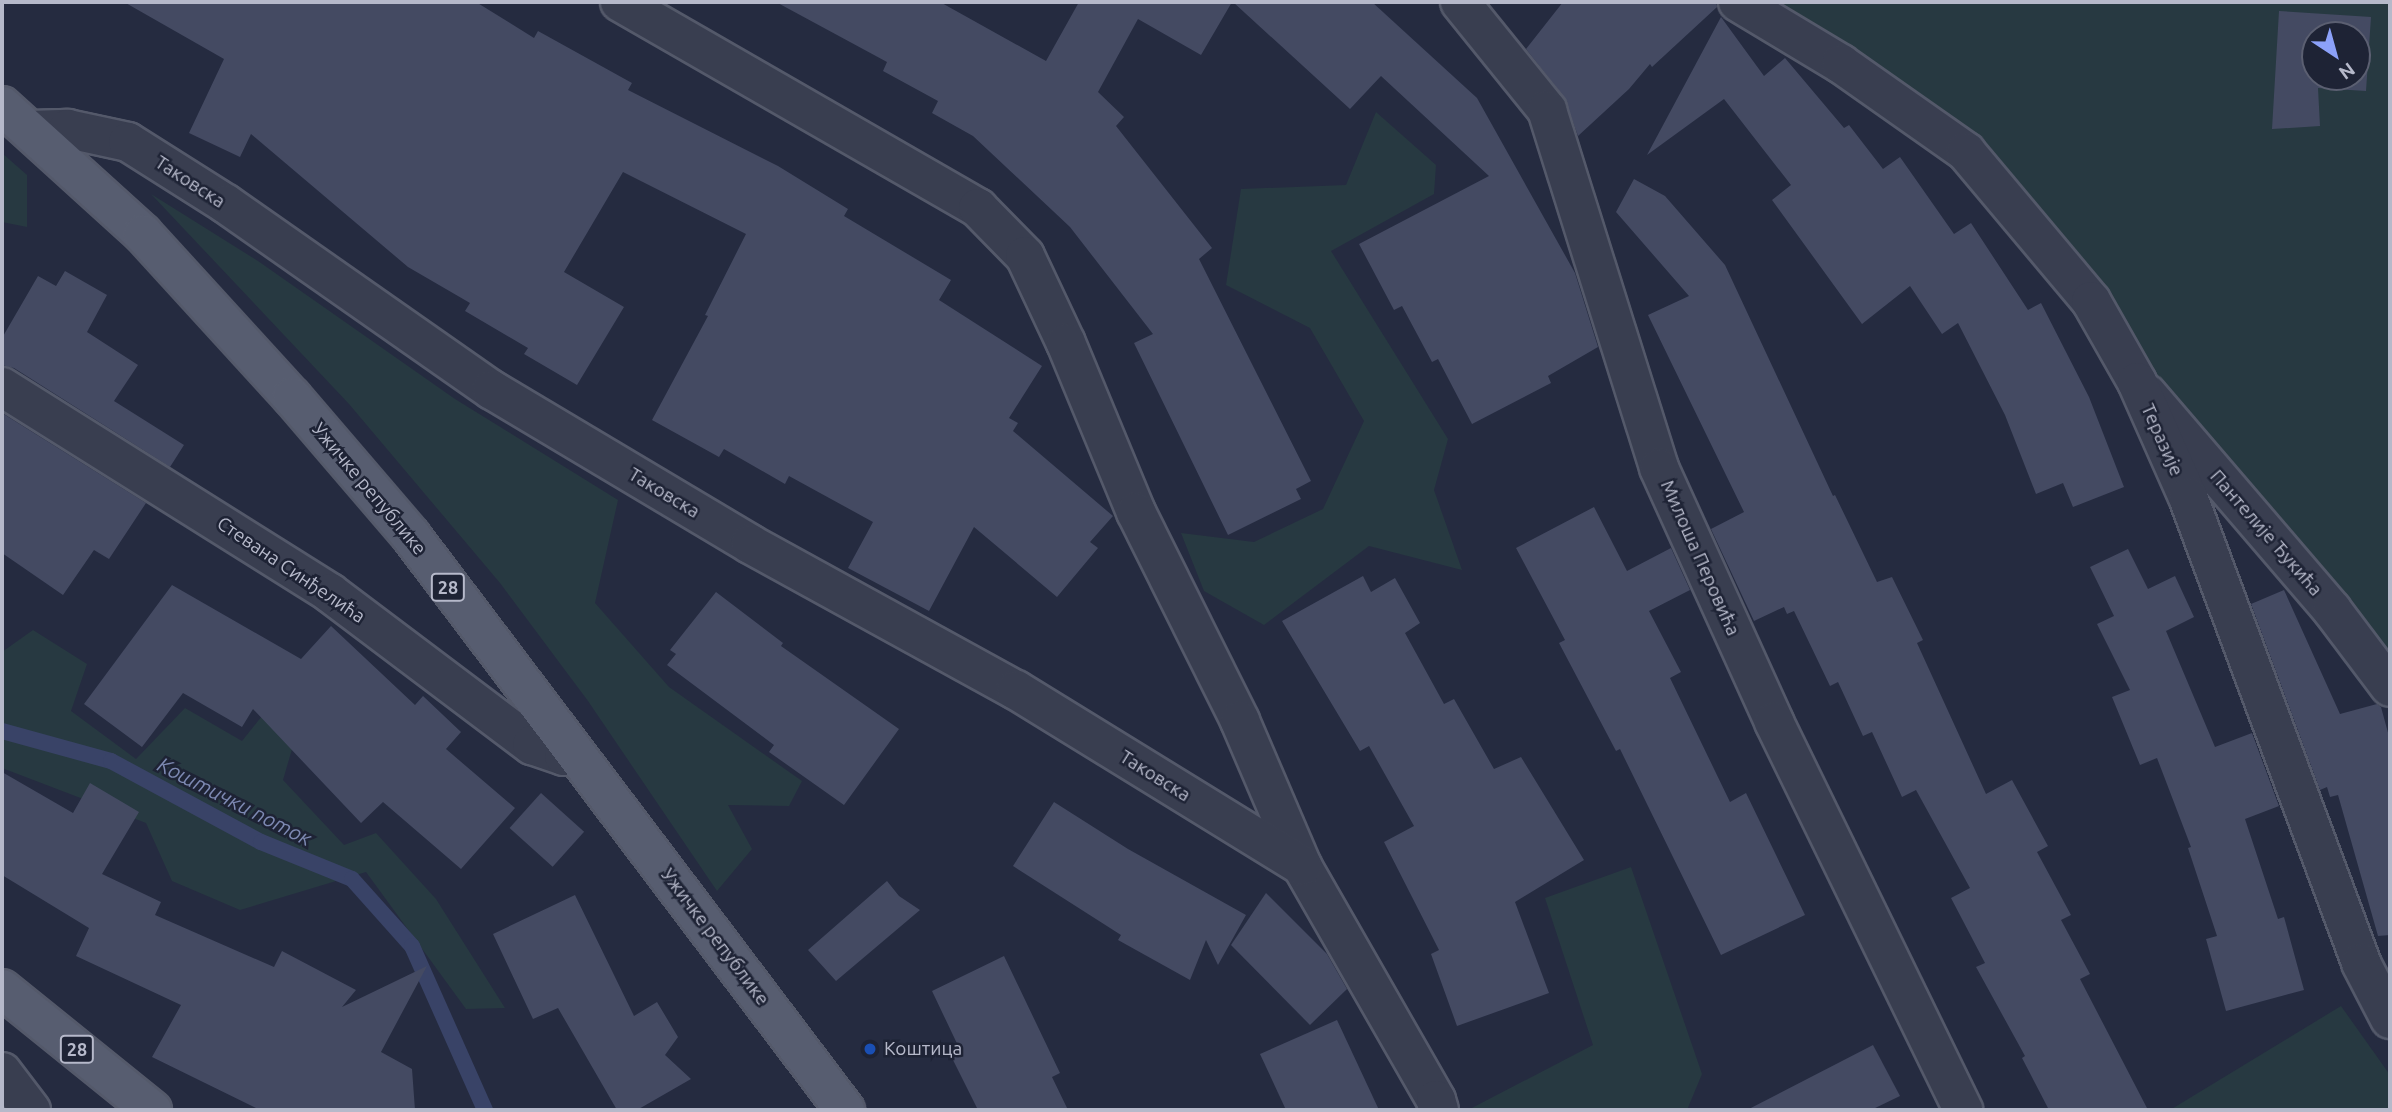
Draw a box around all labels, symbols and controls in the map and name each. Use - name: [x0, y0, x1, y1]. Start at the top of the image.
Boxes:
- north arrow: [2301, 21, 2371, 91]
- text: N: [2335, 58, 2359, 84]
- street label: Таковска: [151, 151, 229, 213]
- street label: Теразије: [2136, 400, 2188, 480]
- street label: Ужичке републике: [307, 418, 431, 560]
- street label: Таковска: [624, 463, 704, 523]
- street label: Пантелије Ђукића: [2205, 465, 2327, 601]
- street label: Милоша Перовића: [1655, 477, 1745, 639]
- street label: Стевана Синђелића: [213, 512, 369, 628]
- road number: 28: [430, 572, 466, 602]
- street label: Таковска: [1115, 745, 1195, 807]
- water label: Коштички поток: [154, 751, 316, 851]
- street label: Ужичке републике: [656, 864, 774, 1010]
- road number: 28: [60, 1034, 94, 1064]
- place label: Коштица: [884, 1038, 962, 1060]
- marker: Коштица: [862, 1041, 878, 1057]

